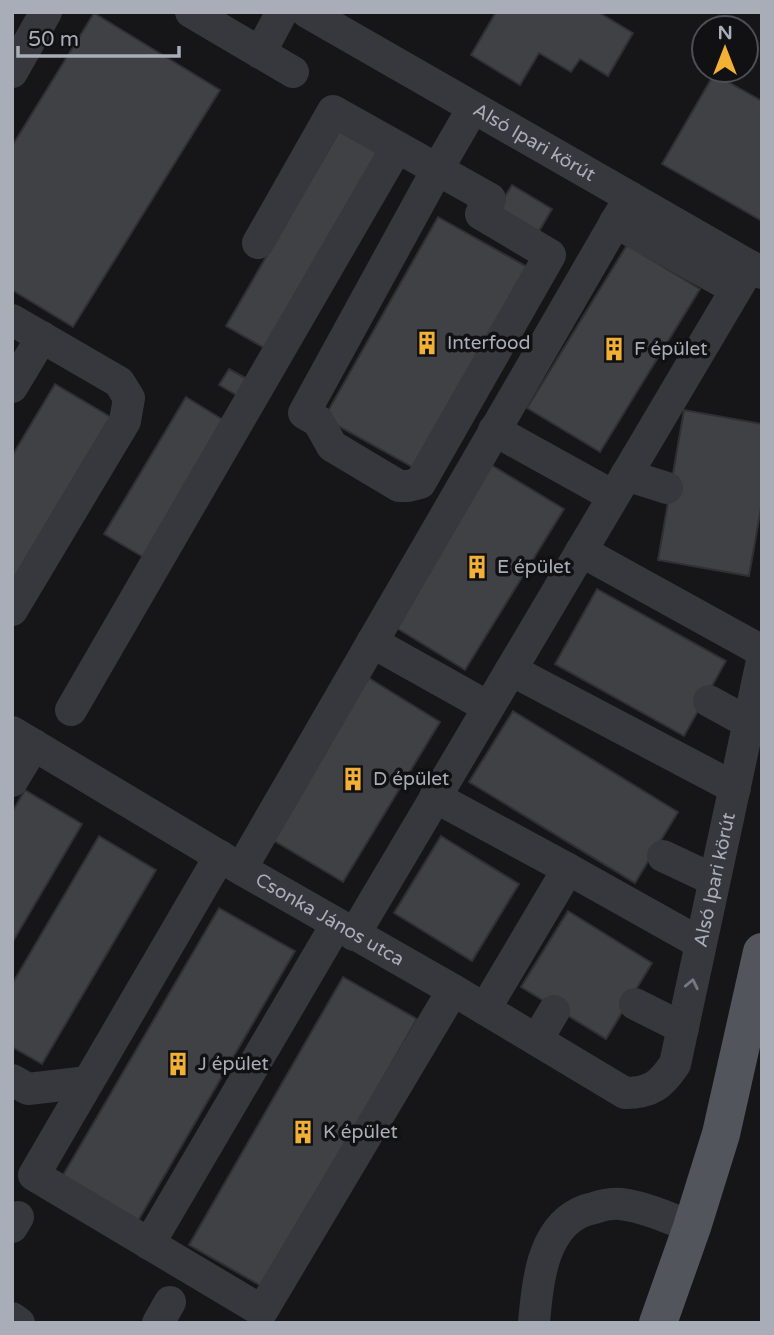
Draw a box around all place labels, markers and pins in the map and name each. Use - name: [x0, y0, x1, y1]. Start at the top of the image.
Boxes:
- building icon: Interfood: [413, 329, 441, 357]
- place label: Interfood: [447, 332, 531, 354]
- building icon: F épület: [600, 335, 628, 363]
- place label: F épület: [634, 338, 708, 360]
- building icon: E épület: [463, 553, 491, 581]
- place label: E épület: [497, 556, 571, 578]
- building icon: D épület: [339, 765, 367, 793]
- place label: D épület: [373, 768, 449, 790]
- building icon: J épület: [164, 1050, 192, 1078]
- place label: J épület: [198, 1053, 269, 1075]
- building icon: K épület: [289, 1118, 317, 1146]
- place label: K épület: [323, 1121, 398, 1143]

